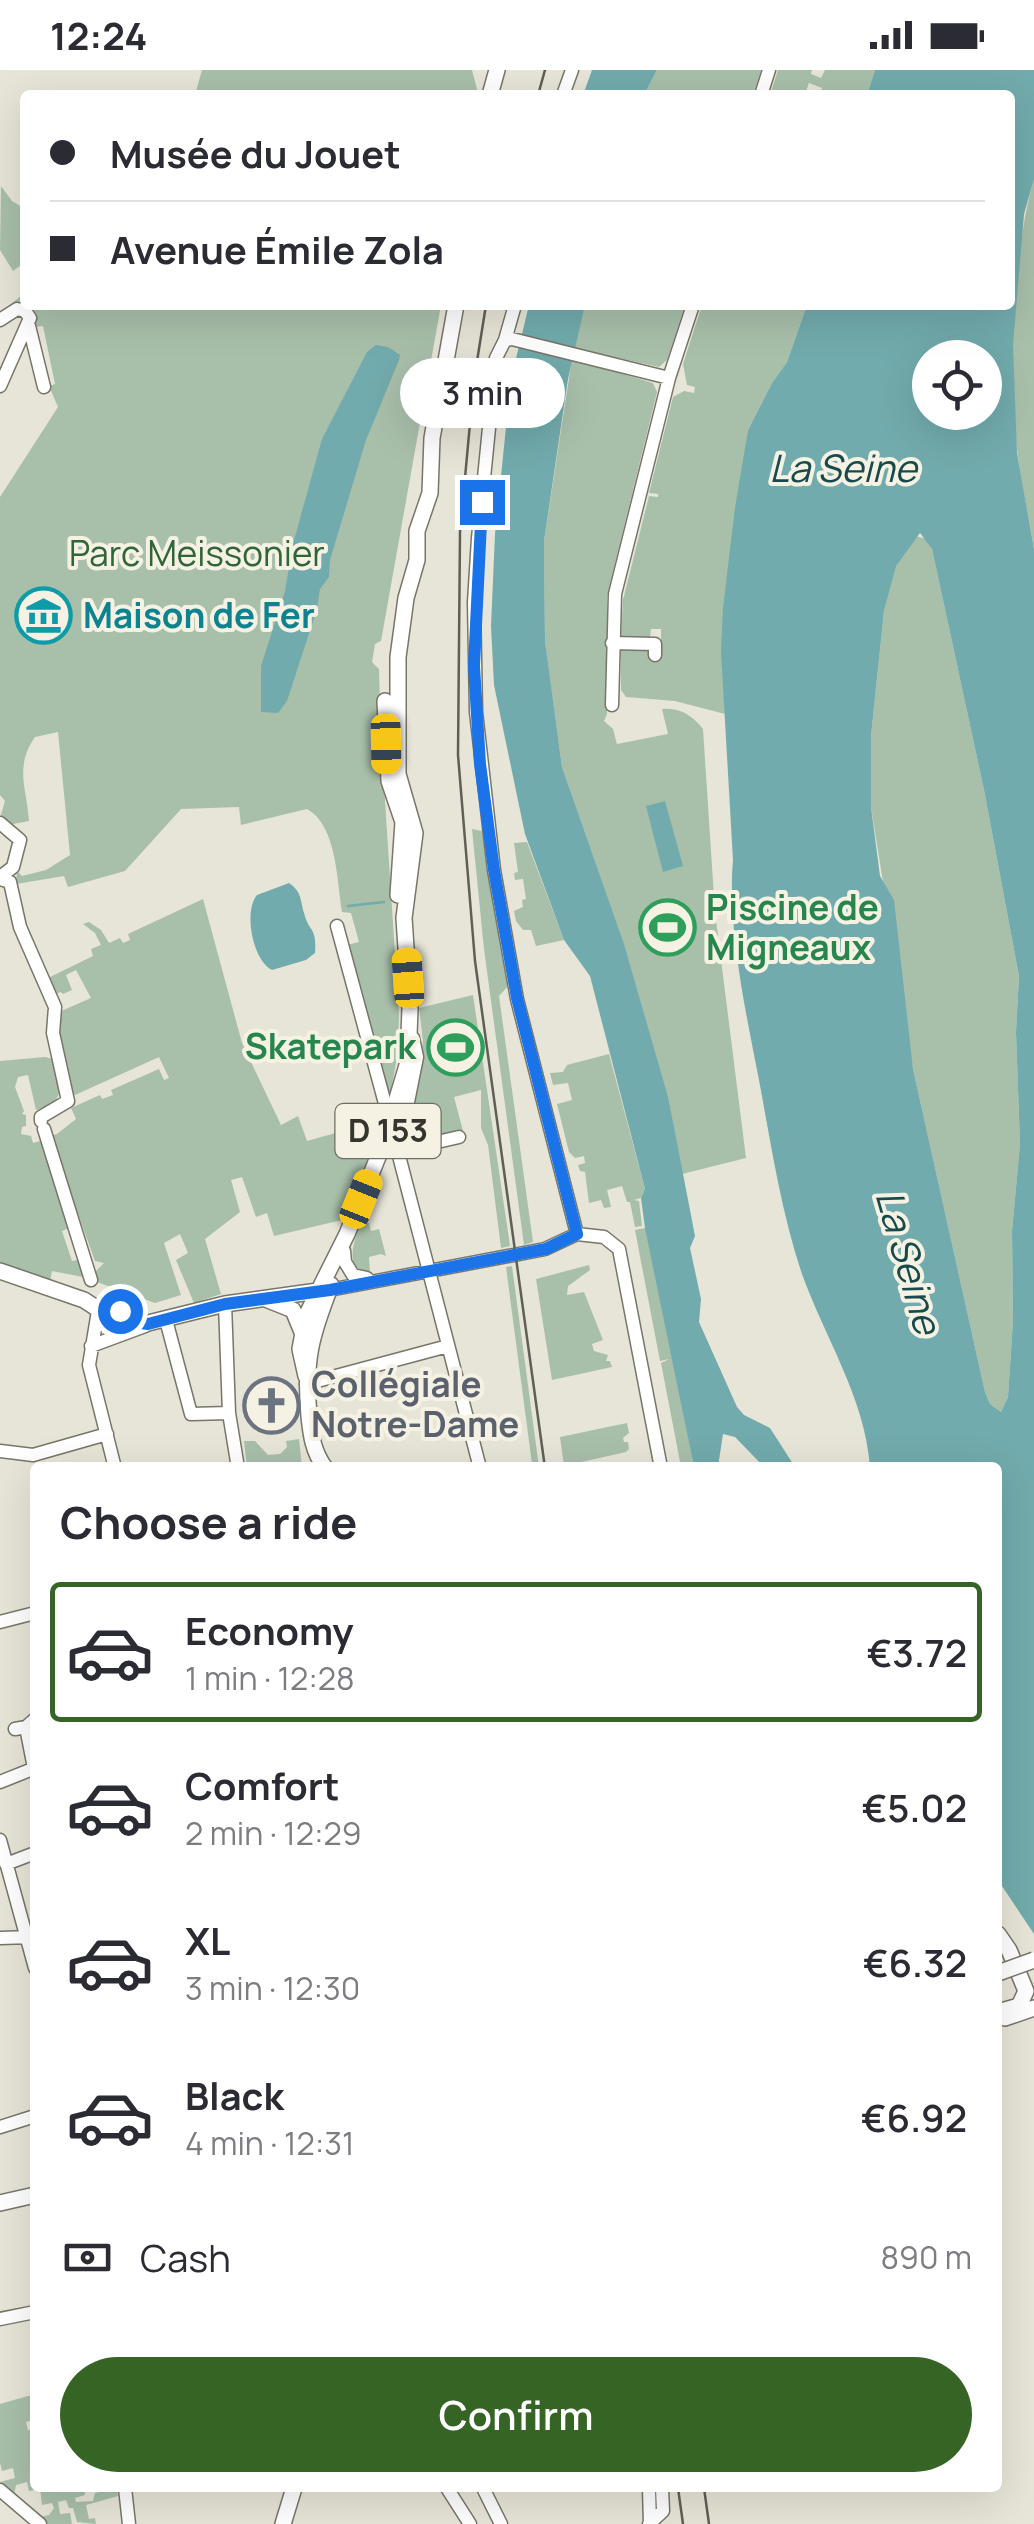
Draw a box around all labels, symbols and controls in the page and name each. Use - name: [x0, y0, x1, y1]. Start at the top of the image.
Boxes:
- text: 12:24: [50, 9, 147, 61]
- text: Musée du Jouet: [110, 127, 401, 179]
- text: Avenue Émile Zola: [110, 223, 444, 275]
- map controls: [912, 340, 1002, 430]
- button: locate: [912, 340, 1002, 430]
- callout: 3 min: [400, 357, 564, 427]
- text: 3 min: [442, 371, 523, 415]
- water label: La Seine: [769, 441, 919, 493]
- route end: [460, 480, 505, 525]
- park label: Parc Meissonier: [69, 529, 325, 577]
- museum icon: Maison de Fer: [14, 586, 74, 646]
- place label: Maison de Fer: [83, 591, 315, 639]
- car: [370, 714, 402, 774]
- place label: Piscine de Migneaux: [706, 883, 879, 971]
- sports icon: Piscine de Migneaux: [637, 898, 697, 958]
- car: [391, 947, 425, 1009]
- sports icon: Skatepark: [425, 1017, 485, 1077]
- place label: Skatepark: [245, 1022, 417, 1070]
- road number: D 153: [336, 1104, 440, 1158]
- car: [336, 1166, 386, 1232]
- water label: La Seine: [865, 1183, 956, 1342]
- route start: [98, 1289, 143, 1334]
- place label: Collégiale Notre-Dame: [311, 1360, 519, 1448]
- church icon: Collégiale Notre-Dame: [242, 1375, 302, 1435]
- text: Choose a ride: [60, 1491, 357, 1553]
- text: Economy: [185, 1604, 354, 1656]
- icon: car: [65, 1607, 155, 1697]
- text: €3.72: [867, 1626, 967, 1678]
- text: 1 min · 12:28: [185, 1656, 355, 1700]
- text: Comfort: [185, 1759, 339, 1811]
- icon: car: [65, 1762, 155, 1852]
- text: €5.02: [862, 1781, 967, 1833]
- text: 2 min · 12:29: [185, 1811, 362, 1855]
- text: XL: [185, 1914, 230, 1966]
- icon: car: [65, 1917, 155, 2007]
- text: €6.32: [863, 1936, 967, 1988]
- text: 3 min · 12:30: [185, 1966, 360, 2010]
- text: Black: [185, 2069, 284, 2121]
- icon: car: [65, 2072, 155, 2162]
- text: €6.92: [861, 2091, 967, 2143]
- text: 4 min · 12:31: [185, 2121, 354, 2165]
- icon: cash: [60, 2230, 115, 2285]
- text: Cash: [140, 2231, 231, 2283]
- text: 890 m: [881, 2235, 972, 2279]
- button: Confirm: [60, 2357, 972, 2472]

